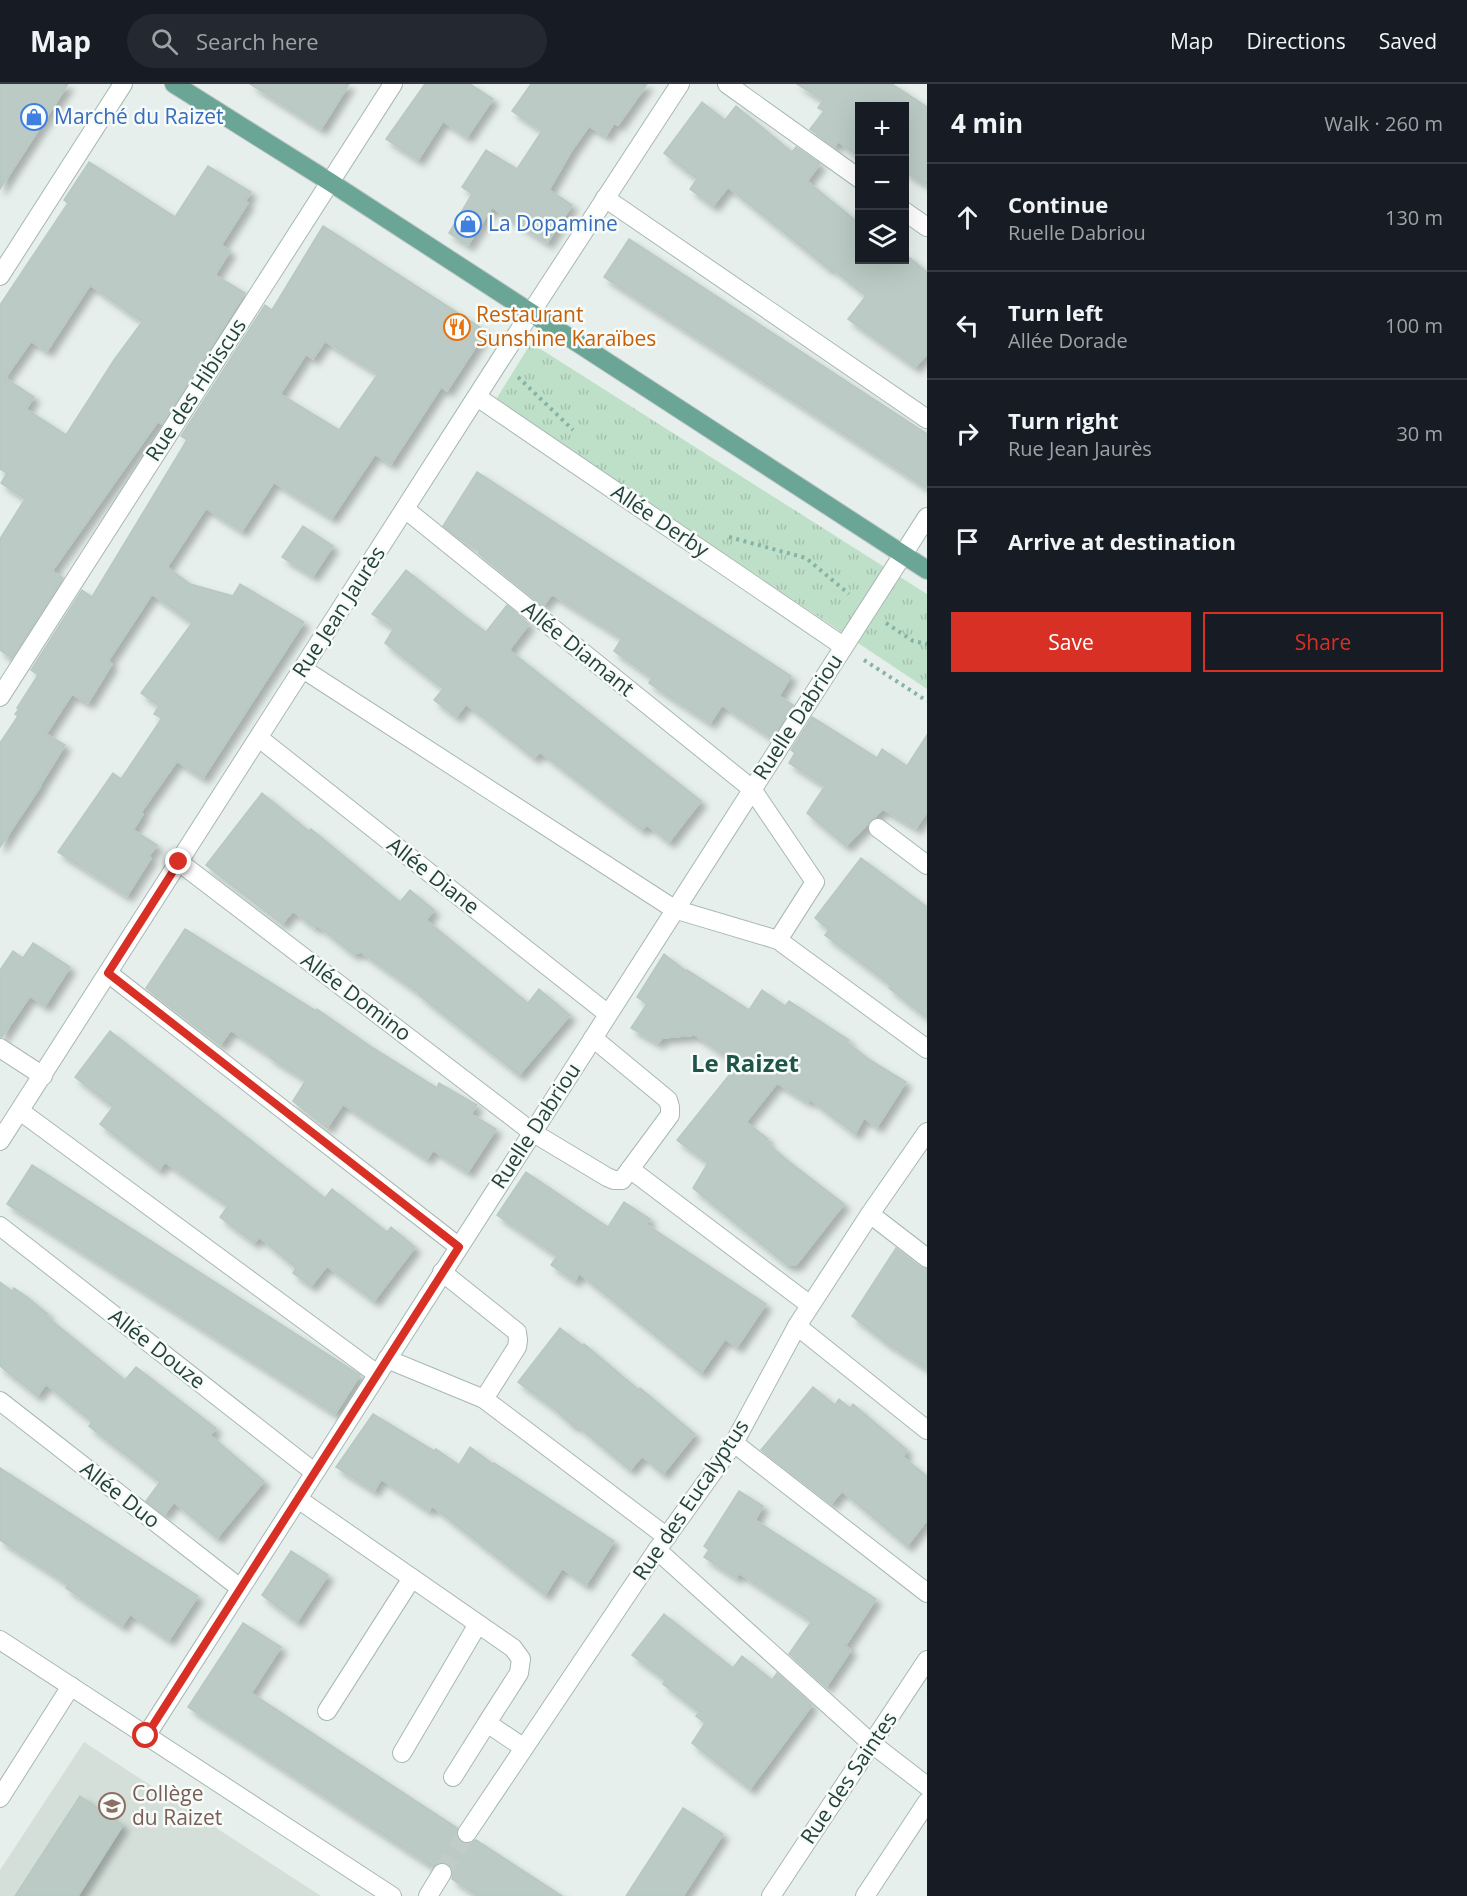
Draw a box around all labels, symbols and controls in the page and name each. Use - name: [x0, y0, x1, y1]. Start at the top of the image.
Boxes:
- search box: [127, 14, 547, 68]
- text: Map: [30, 22, 91, 60]
- icon: search: [148, 25, 181, 58]
- text: Search here: [196, 26, 319, 56]
- text: Map: [1170, 27, 1213, 55]
- text: Directions: [1246, 27, 1346, 55]
- text: Saved: [1379, 27, 1437, 55]
- shop icon: Marché du Raizet: [19, 102, 49, 132]
- place label: Marché du Raizet: [54, 102, 224, 130]
- map controls: [855, 102, 909, 264]
- button: +: [855, 102, 909, 156]
- text: 4 min: [951, 105, 1023, 141]
- text: Walk · 260 m: [1324, 110, 1443, 137]
- button: −: [855, 156, 909, 210]
- text: Continue: [1008, 189, 1108, 219]
- icon: ahead: [951, 201, 984, 234]
- text: 130 m: [1385, 204, 1443, 231]
- shop icon: La Dopamine: [453, 209, 483, 239]
- place label: La Dopamine: [488, 209, 618, 237]
- button: layers: [855, 210, 909, 264]
- text: Ruelle Dabriou: [1008, 219, 1146, 246]
- text: Turn left: [1008, 297, 1103, 327]
- place label: Restaurant Sunshine Karaïbes: [476, 300, 656, 352]
- icon: left: [951, 309, 984, 342]
- restaurant icon: Restaurant Sunshine Karaïbes: [442, 312, 472, 342]
- text: 100 m: [1385, 312, 1443, 339]
- street label: Rue des Hibiscus: [138, 313, 252, 466]
- text: Allée Dorade: [1008, 327, 1128, 354]
- text: Turn right: [1008, 405, 1119, 435]
- icon: right: [951, 417, 984, 450]
- text: 30 m: [1396, 420, 1443, 447]
- text: Rue Jean Jaurès: [1008, 435, 1152, 462]
- street label: Allée Derby: [606, 477, 715, 563]
- icon: arrive: [951, 525, 984, 558]
- text: Arrive at destination: [1008, 526, 1236, 556]
- street label: Rue Jean Jaurès: [285, 540, 391, 682]
- street label: Allée Diamant: [517, 594, 641, 702]
- button: Save: [951, 612, 1191, 672]
- button: Share: [1203, 612, 1443, 672]
- street label: Ruelle Dabriou: [746, 648, 848, 785]
- street label: Allée Diane: [382, 830, 486, 920]
- route end: [165, 848, 191, 874]
- street label: Allée Domino: [296, 946, 417, 1047]
- district label: Le Raizet: [691, 1046, 799, 1079]
- street label: Ruelle Dabriou: [484, 1057, 586, 1194]
- street label: Allée Douze: [104, 1302, 212, 1395]
- street label: Rue des Eucalyptus: [626, 1413, 754, 1585]
- street label: Allée Duo: [75, 1454, 166, 1534]
- street label: Rue des Saintes: [794, 1706, 903, 1849]
- route start: [132, 1722, 158, 1748]
- place label: Collège du Raizet: [132, 1779, 222, 1831]
- school or university icon: Collège du Raizet: [97, 1791, 127, 1821]

